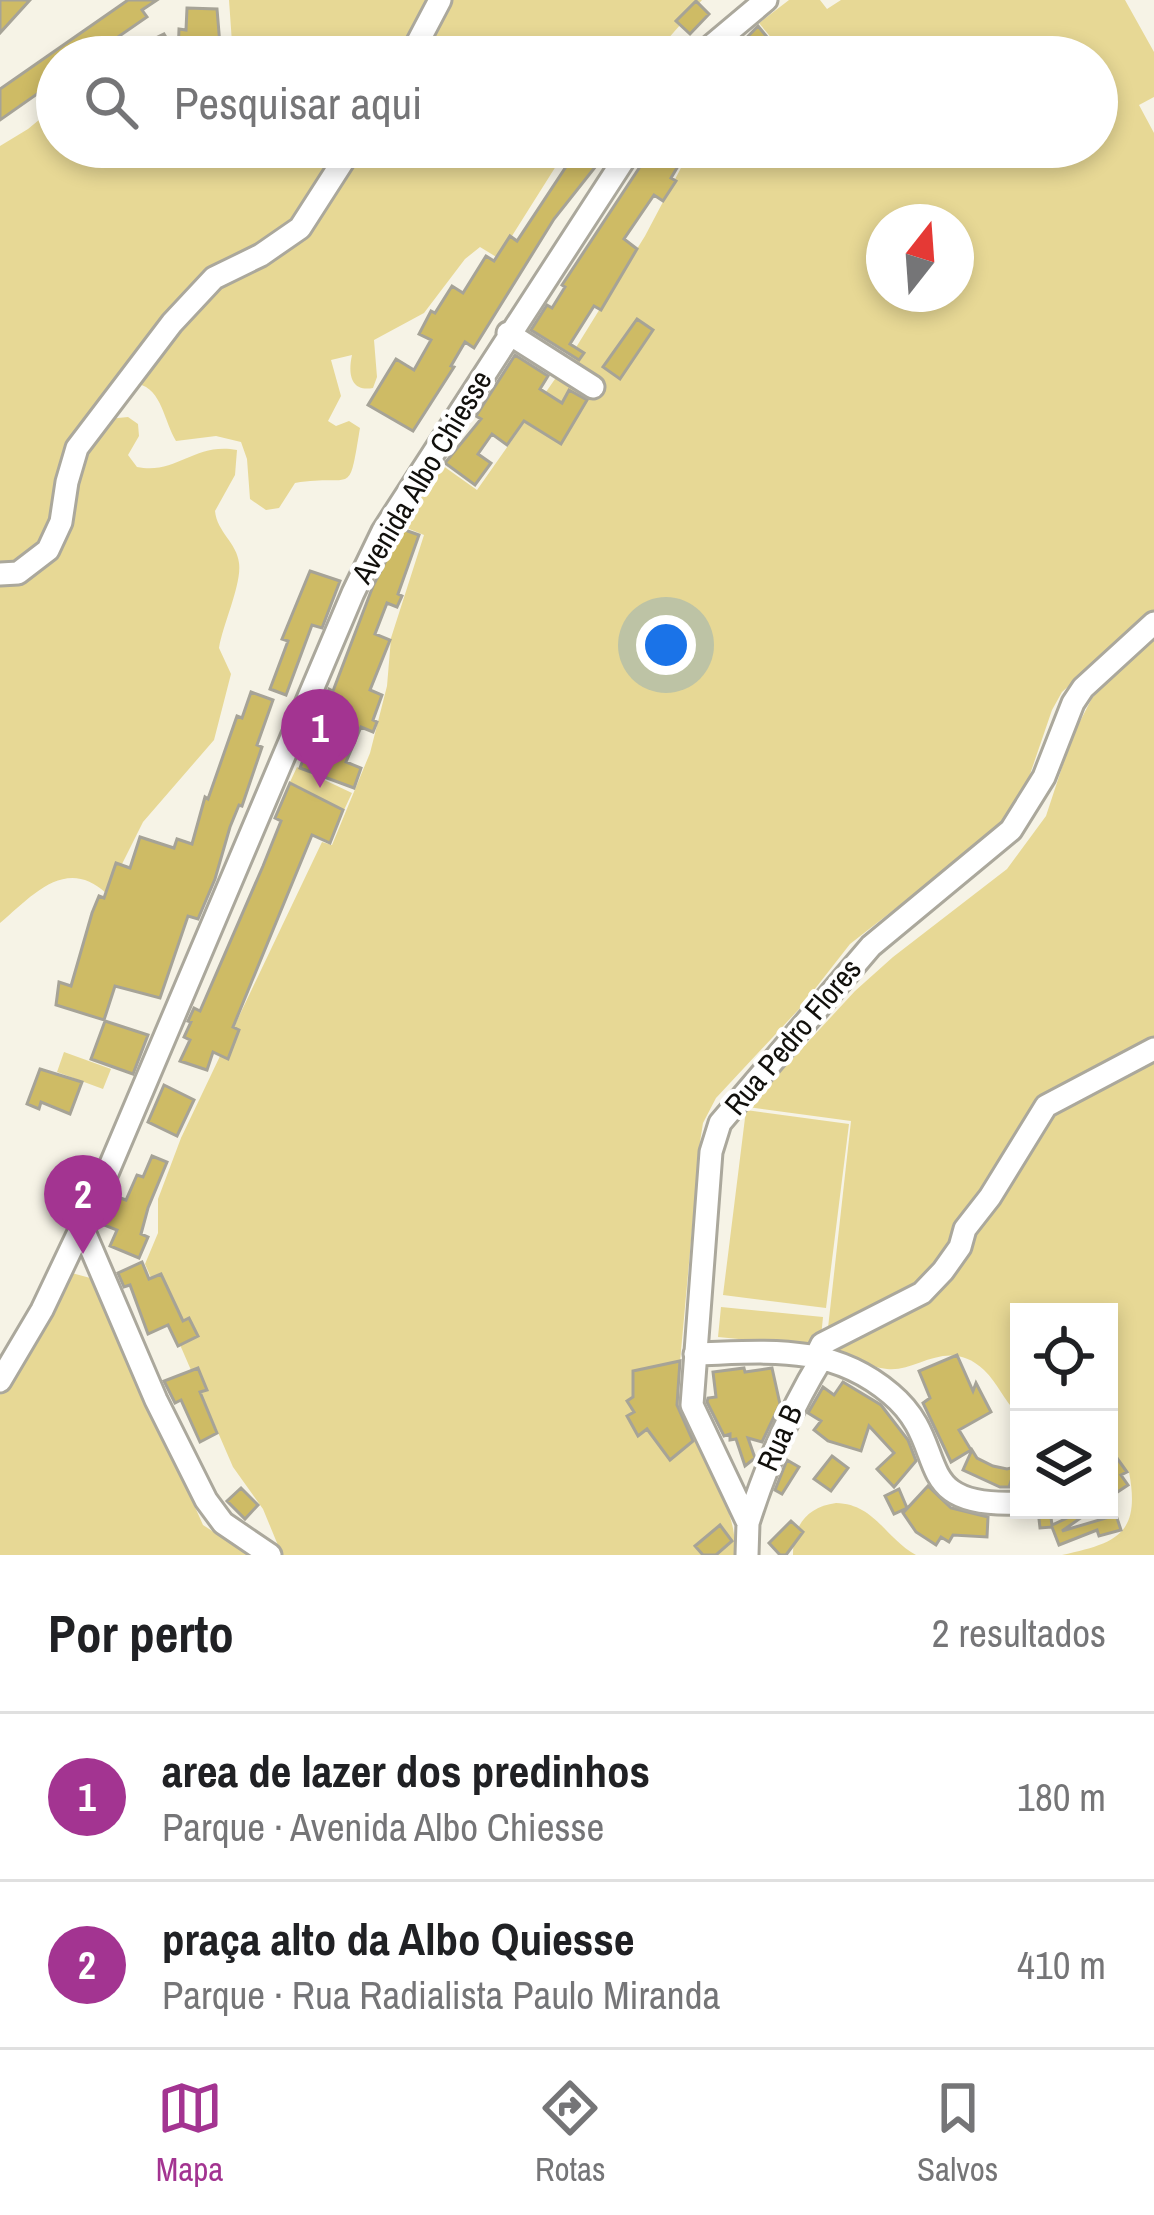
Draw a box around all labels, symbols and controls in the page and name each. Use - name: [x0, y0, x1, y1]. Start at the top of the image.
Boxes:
- search box: [36, 36, 1118, 168]
- icon: search: [78, 69, 144, 135]
- text: Pesquisar aqui: [174, 72, 422, 133]
- north arrow: [866, 204, 974, 312]
- street label: Avenida Albo Chiesse: [341, 363, 501, 591]
- your location: [636, 615, 696, 675]
- pin: 1: [281, 689, 359, 788]
- street label: Rua Pedro Flores: [715, 950, 870, 1123]
- pin: 2: [44, 1155, 122, 1254]
- map controls: [1010, 1303, 1118, 1519]
- button: locate: [1010, 1303, 1118, 1411]
- street label: Rua B: [747, 1398, 811, 1477]
- button: layers: [1010, 1411, 1118, 1519]
- text: Por perto: [48, 1599, 234, 1668]
- text: 2 resultados: [932, 1607, 1106, 1659]
- text: area de lazer dos predinhos: [162, 1740, 650, 1801]
- text: 1: [78, 1771, 96, 1823]
- text: 180 m: [1017, 1771, 1106, 1823]
- text: Parque · Avenida Albo Chiesse: [162, 1801, 604, 1853]
- text: praça alto da Albo Quiesse: [162, 1908, 634, 1969]
- text: 2: [78, 1939, 96, 1991]
- text: 410 m: [1017, 1939, 1106, 1991]
- text: Parque · Rua Radialista Paulo Miranda: [162, 1969, 720, 2021]
- tab: Mapa: [156, 2075, 223, 2191]
- tab: Rotas: [535, 2075, 606, 2191]
- tab: Salvos: [917, 2075, 998, 2191]

